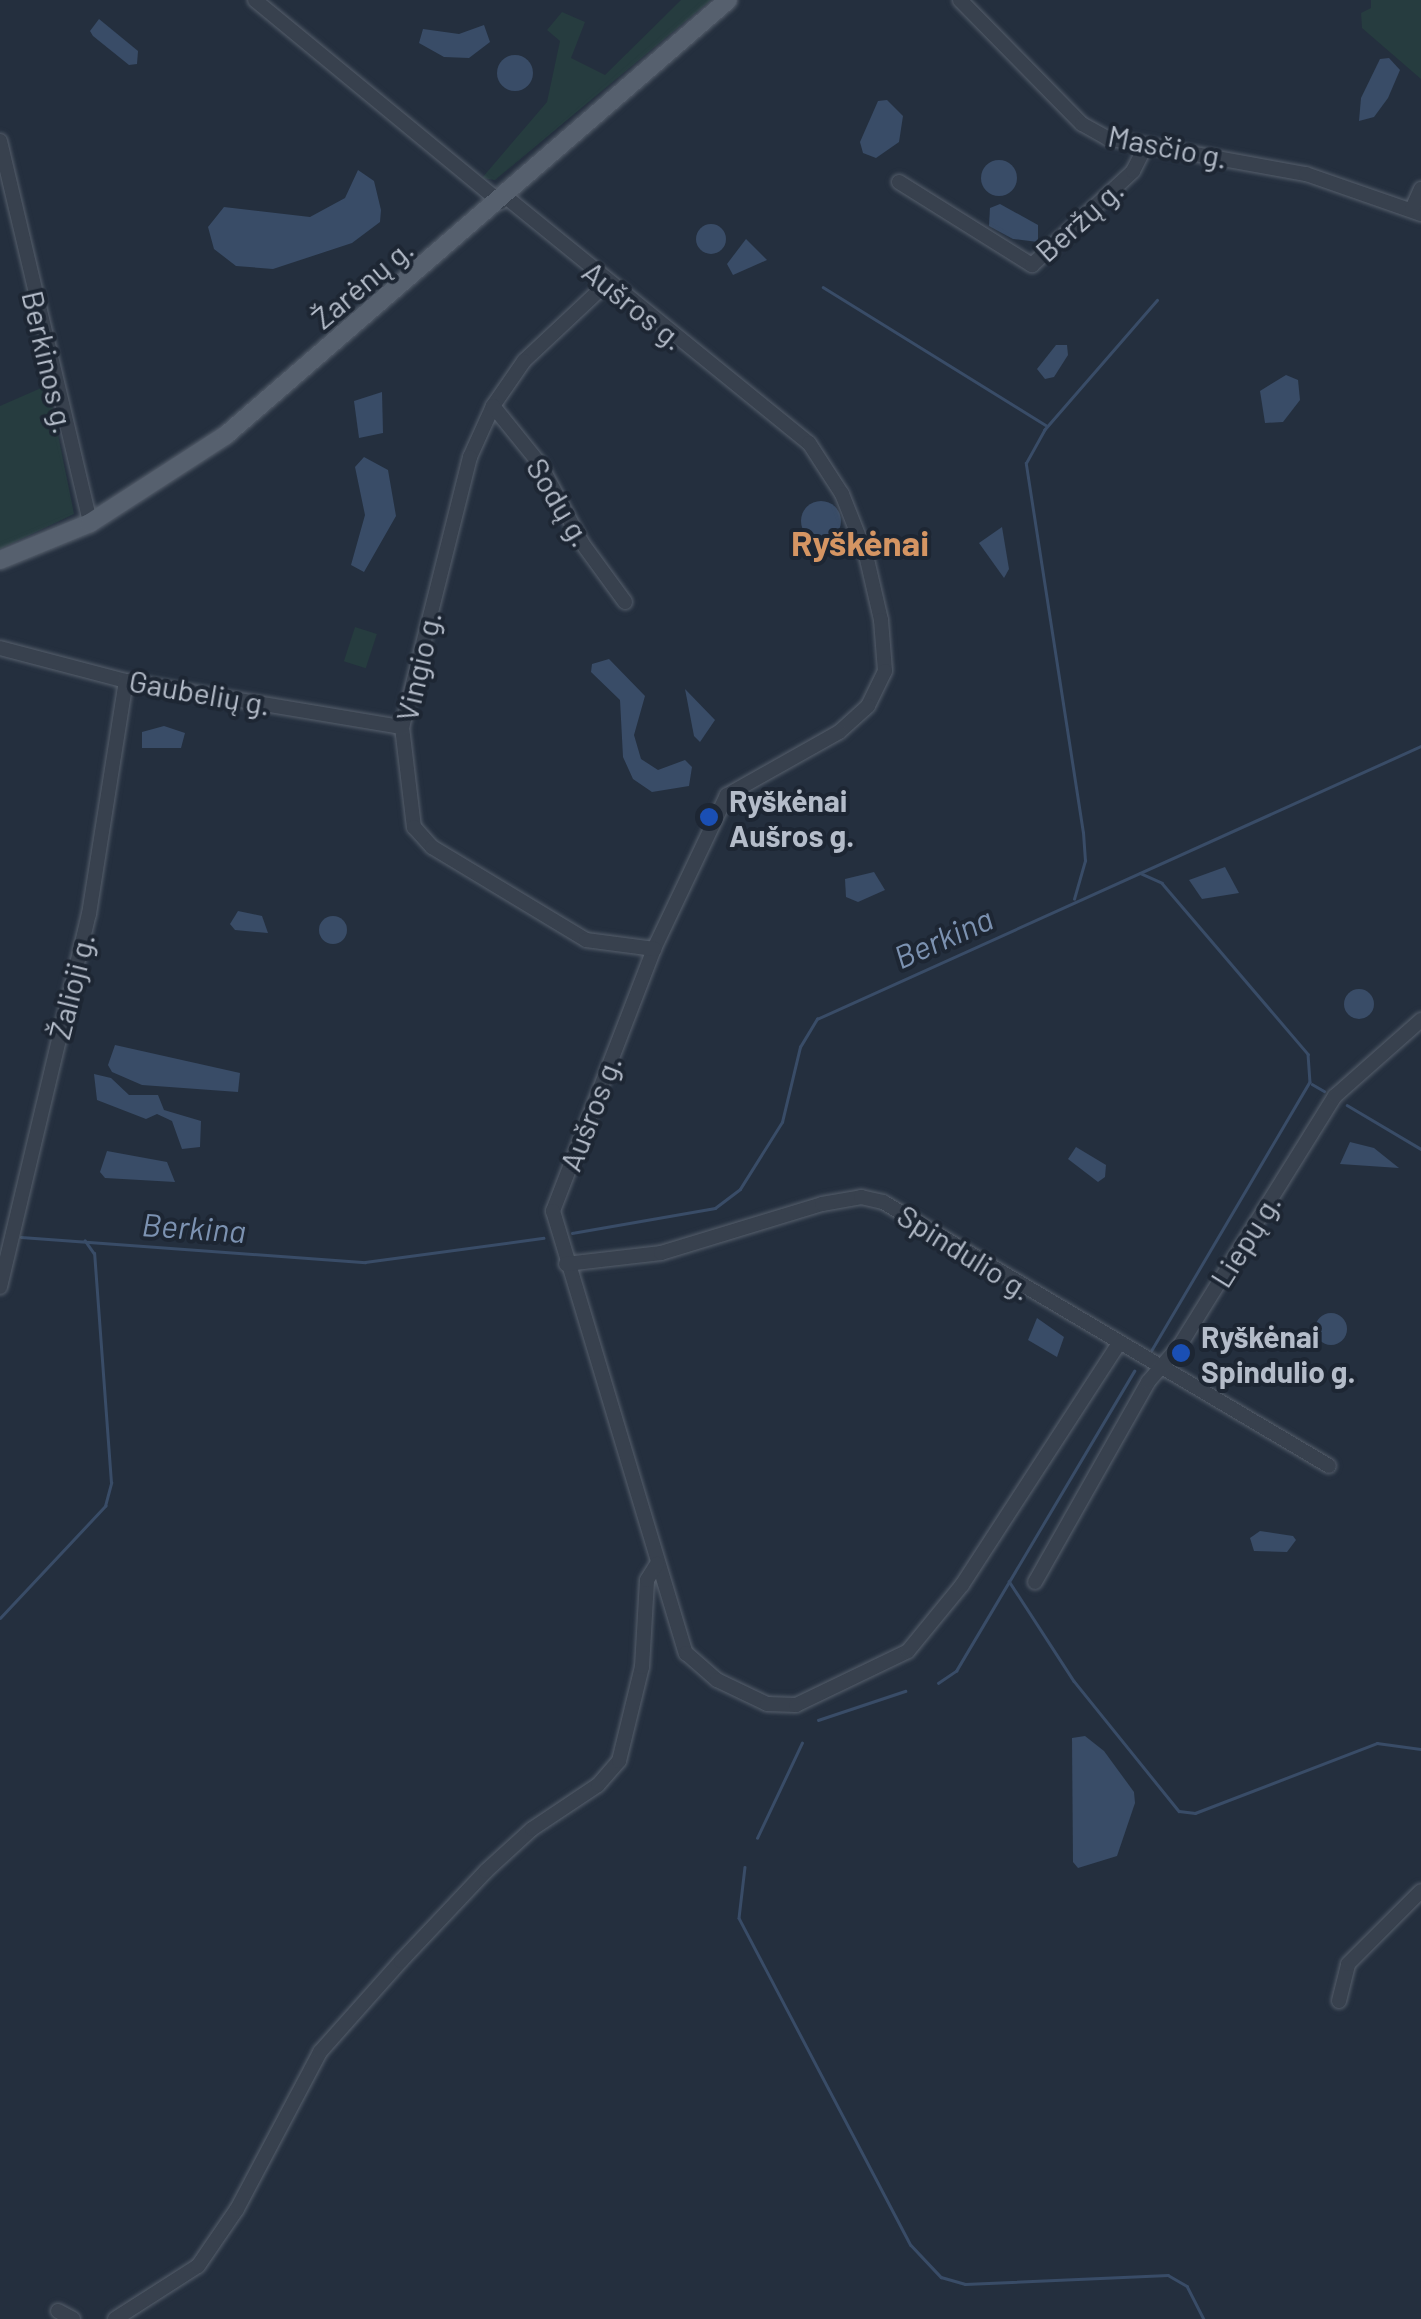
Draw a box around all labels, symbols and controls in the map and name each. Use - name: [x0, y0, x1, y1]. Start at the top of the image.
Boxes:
- street label: Masčio g.: [1105, 117, 1231, 175]
- street label: Beržų g.: [1028, 171, 1130, 269]
- street label: Žarėnų g.: [304, 230, 420, 336]
- street label: Aušros g.: [576, 253, 692, 357]
- street label: Berkinos g.: [15, 287, 83, 437]
- street label: Sodų g.: [520, 451, 600, 553]
- district label: Ryškėnai: [791, 521, 929, 563]
- street label: Vingio g.: [388, 607, 448, 725]
- street label: Gaubelių g.: [127, 662, 273, 722]
- place label: Ryškėnai Aušros g.: [729, 782, 854, 852]
- marker: Ryškėnai Aušros g.: [698, 806, 720, 828]
- water label: Berkina: [887, 898, 999, 976]
- street label: Žalioji g.: [40, 929, 102, 1043]
- street label: Aušros g.: [552, 1050, 628, 1176]
- street label: Liepų g.: [1202, 1186, 1288, 1294]
- street label: Spindulio g.: [891, 1197, 1039, 1307]
- water label: Berkina: [141, 1204, 247, 1250]
- place label: Ryškėnai Spindulio g.: [1201, 1318, 1356, 1388]
- marker: Ryškėnai Spindulio g.: [1170, 1342, 1192, 1364]

